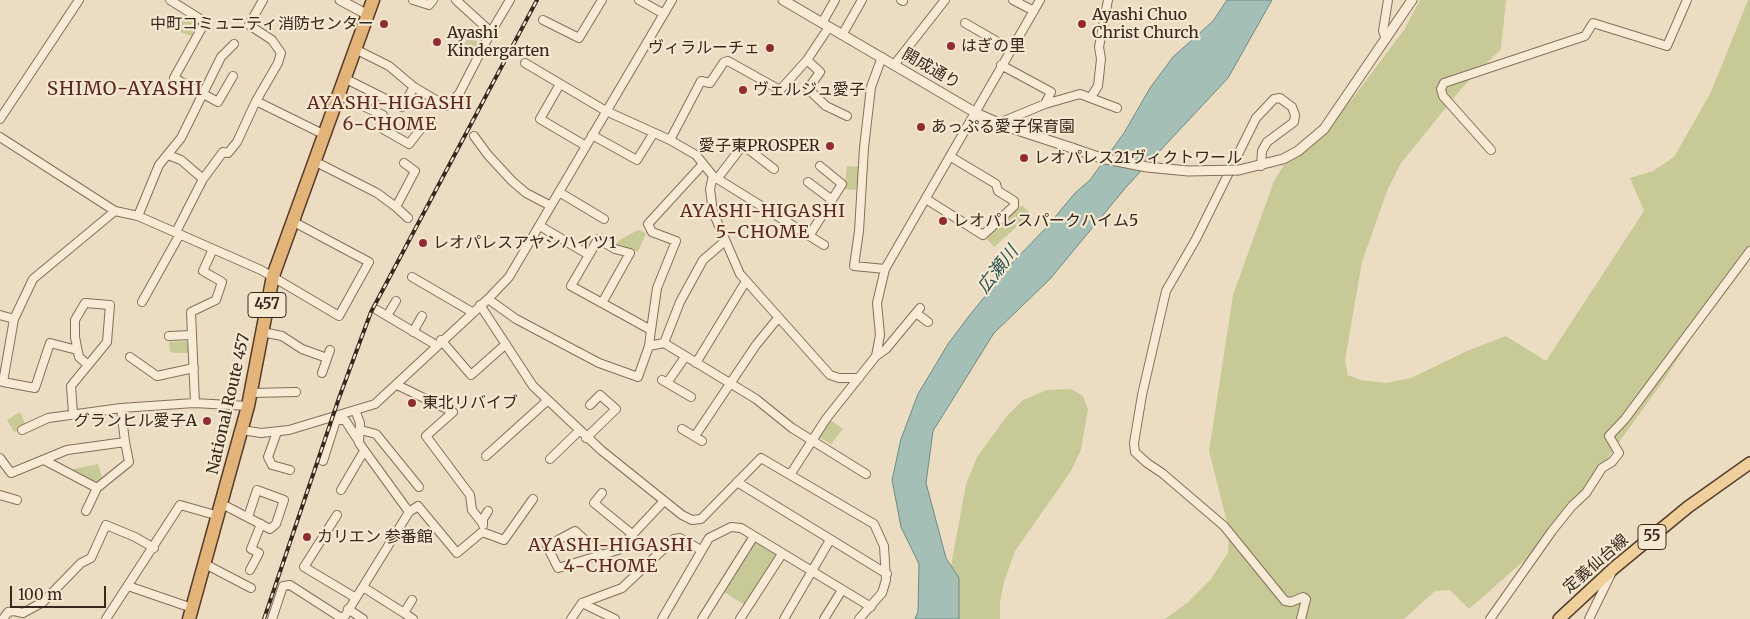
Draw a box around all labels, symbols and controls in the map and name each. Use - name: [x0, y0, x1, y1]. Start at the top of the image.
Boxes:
- place label: Ayashi Chuo Christ Church: [1092, 5, 1199, 43]
- place label: 中町コミュニティ消防センター: [150, 14, 374, 34]
- marker: 中町コミュニティ消防センター: [378, 18, 390, 30]
- marker: Ayashi Chuo Christ Church: [1076, 18, 1088, 30]
- place label: Ayashi Kindergarten: [447, 23, 550, 61]
- marker: Ayashi Kindergarten: [431, 36, 443, 48]
- place label: はぎの里: [961, 36, 1025, 56]
- place label: ヴィラルーチェ: [648, 38, 760, 58]
- marker: はぎの里: [945, 40, 957, 52]
- marker: ヴィラルーチェ: [764, 42, 776, 54]
- street label: 開成通り: [898, 45, 964, 93]
- district label: SHIMO-AYASHI: [45, 79, 205, 101]
- place label: ヴェルジュ愛子: [753, 80, 865, 100]
- marker: ヴェルジュ愛子: [737, 84, 749, 96]
- district label: AYASHI-HIGASHI 6-CHOME: [305, 93, 475, 136]
- place label: あっぷる愛子保育園: [931, 117, 1075, 137]
- marker: あっぷる愛子保育園: [915, 121, 927, 133]
- place label: 愛子東PROSPER: [699, 136, 820, 156]
- marker: 愛子東PROSPER: [824, 140, 836, 152]
- place label: レオパレス21ヴィクトワール: [1034, 148, 1242, 168]
- marker: レオパレス21ヴィクトワール: [1018, 152, 1030, 164]
- district label: AYASHI-HIGASHI 5-CHOME: [678, 201, 848, 243]
- place label: レオパレスパークハイム5: [953, 211, 1138, 231]
- marker: レオパレスパークハイム5: [937, 215, 949, 227]
- place label: レオパレスアヤシハイツ1: [433, 233, 616, 253]
- marker: レオパレスアヤシハイツ1: [417, 237, 429, 249]
- water label: 広瀬川: [973, 242, 1023, 298]
- road number: 457: [248, 292, 286, 318]
- street label: National Route 457: [203, 332, 255, 476]
- place label: 東北リバイブ: [422, 393, 518, 413]
- marker: 東北リバイブ: [406, 397, 418, 409]
- place label: グランヒル愛子A: [74, 411, 197, 431]
- marker: グランヒル愛子A: [201, 415, 213, 427]
- road number: 55: [1638, 524, 1666, 550]
- place label: カリエン 参番館: [317, 527, 433, 547]
- marker: カリエン 参番館: [301, 531, 313, 543]
- street label: 定義仙台線: [1560, 531, 1632, 597]
- district label: AYASHI-HIGASHI 4-CHOME: [526, 535, 696, 578]
- scale bar: [12, 576, 109, 608]
- text: 100 m: [18, 585, 62, 604]

